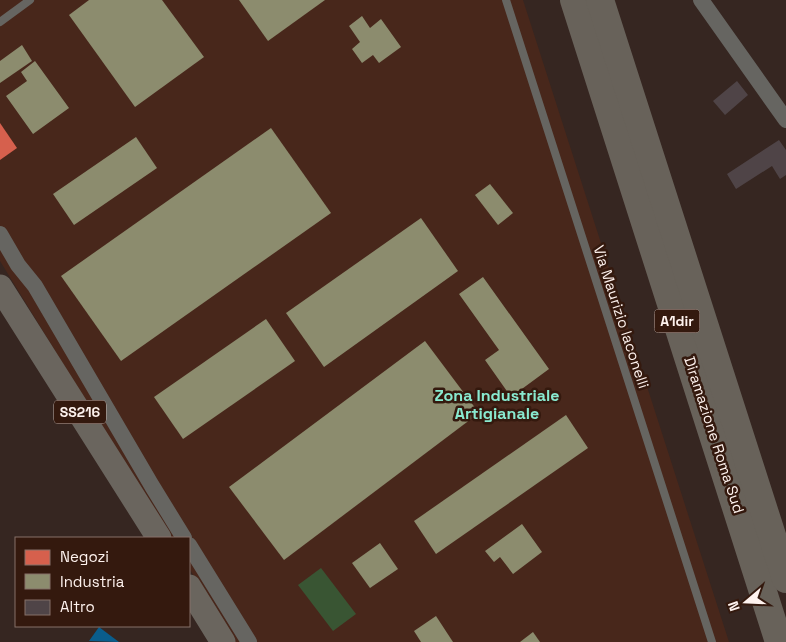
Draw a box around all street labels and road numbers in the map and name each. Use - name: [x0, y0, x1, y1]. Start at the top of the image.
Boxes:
- street label: Via Maurizio Iaconelli: [589, 243, 654, 391]
- road number: A1dir: [654, 310, 700, 332]
- street label: Diramazione Roma Sud: [680, 354, 749, 516]
- road number: SS216: [54, 401, 106, 424]

